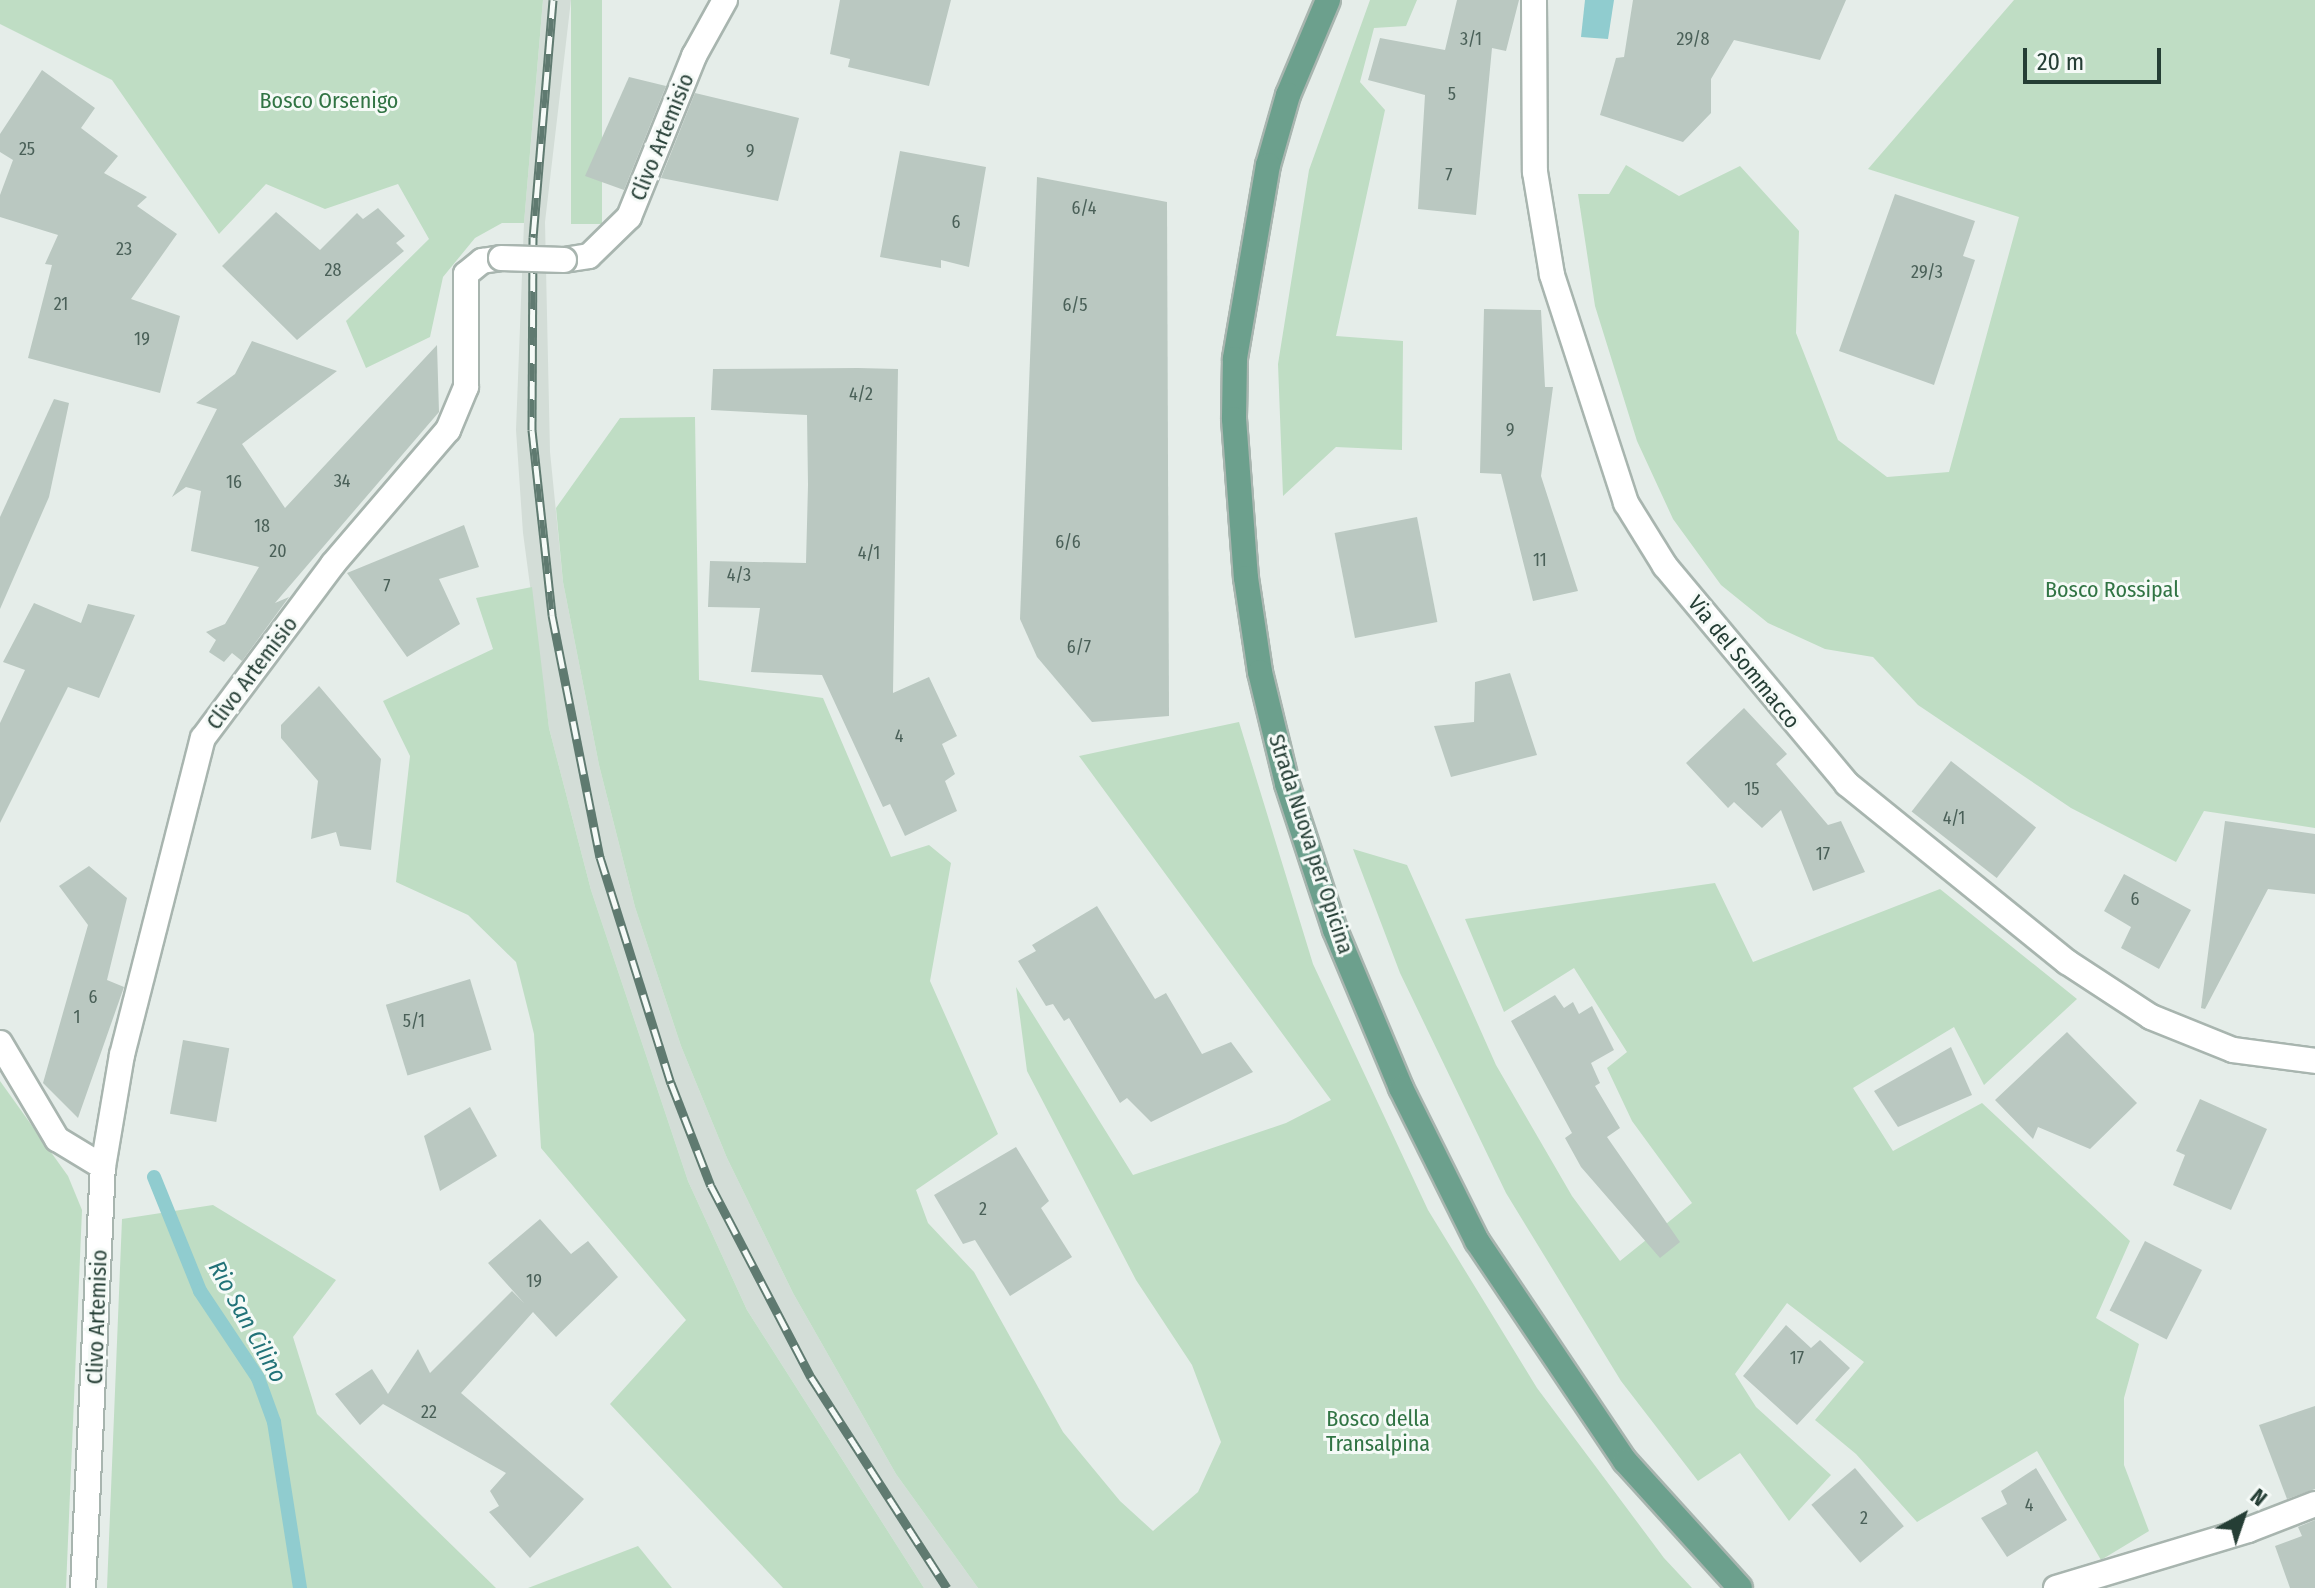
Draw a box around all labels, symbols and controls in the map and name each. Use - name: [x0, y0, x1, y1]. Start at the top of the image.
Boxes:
- house number: 3/1: [1460, 28, 1482, 50]
- house number: 29/8: [1677, 28, 1709, 50]
- scale bar: [2027, 32, 2165, 82]
- text: 20 m: [2037, 48, 2084, 76]
- street label: Clivo Artemisio: [625, 70, 699, 204]
- house number: 5: [1448, 83, 1456, 105]
- park label: Bosco Orsenigo: [260, 88, 398, 114]
- house number: 25: [19, 138, 35, 160]
- house number: 9: [746, 140, 754, 162]
- house number: 7: [1445, 164, 1453, 186]
- house number: 6/4: [1072, 197, 1096, 219]
- house number: 6: [952, 211, 960, 233]
- house number: 23: [116, 238, 132, 260]
- house number: 28: [325, 259, 341, 281]
- house number: 29/3: [1911, 261, 1943, 283]
- house number: 21: [54, 293, 68, 315]
- house number: 6/5: [1063, 294, 1087, 316]
- house number: 19: [134, 328, 150, 350]
- house number: 4/2: [849, 383, 873, 405]
- house number: 9: [1506, 419, 1514, 441]
- house number: 34: [334, 470, 350, 492]
- house number: 16: [226, 471, 242, 493]
- house number: 18: [254, 515, 270, 537]
- house number: 6/6: [1055, 531, 1081, 553]
- house number: 20: [269, 540, 287, 562]
- house number: 4/1: [858, 542, 880, 564]
- house number: 11: [1533, 549, 1547, 571]
- house number: 4/3: [727, 564, 751, 586]
- house number: 7: [383, 575, 391, 597]
- park label: Bosco Rossipal: [2045, 577, 2179, 603]
- street label: Via del Sommacco: [1682, 590, 1806, 734]
- street label: Clivo Artemisio: [201, 611, 303, 735]
- house number: 6/7: [1067, 636, 1091, 658]
- house number: 4: [895, 725, 903, 747]
- street label: Strada Nuova per Opicina: [1263, 731, 1359, 957]
- house number: 15: [1744, 778, 1760, 800]
- house number: 4/1: [1943, 807, 1965, 829]
- house number: 17: [1816, 843, 1830, 865]
- house number: 6: [2131, 888, 2139, 910]
- house number: 6: [89, 986, 97, 1008]
- house number: 1: [73, 1006, 81, 1028]
- house number: 5/1: [403, 1010, 425, 1032]
- house number: 2: [979, 1198, 987, 1220]
- street label: Clivo Artemisio: [81, 1249, 113, 1385]
- water label: Rio San Cilino: [202, 1256, 292, 1388]
- house number: 19: [526, 1270, 542, 1292]
- house number: 17: [1790, 1347, 1804, 1369]
- house number: 22: [421, 1401, 437, 1423]
- park label: Bosco della Transalpina: [1326, 1405, 1430, 1456]
- north arrow: [2203, 1476, 2283, 1556]
- text: N: [2245, 1483, 2272, 1512]
- house number: 4: [2025, 1494, 2033, 1516]
- house number: 2: [1860, 1507, 1868, 1529]

